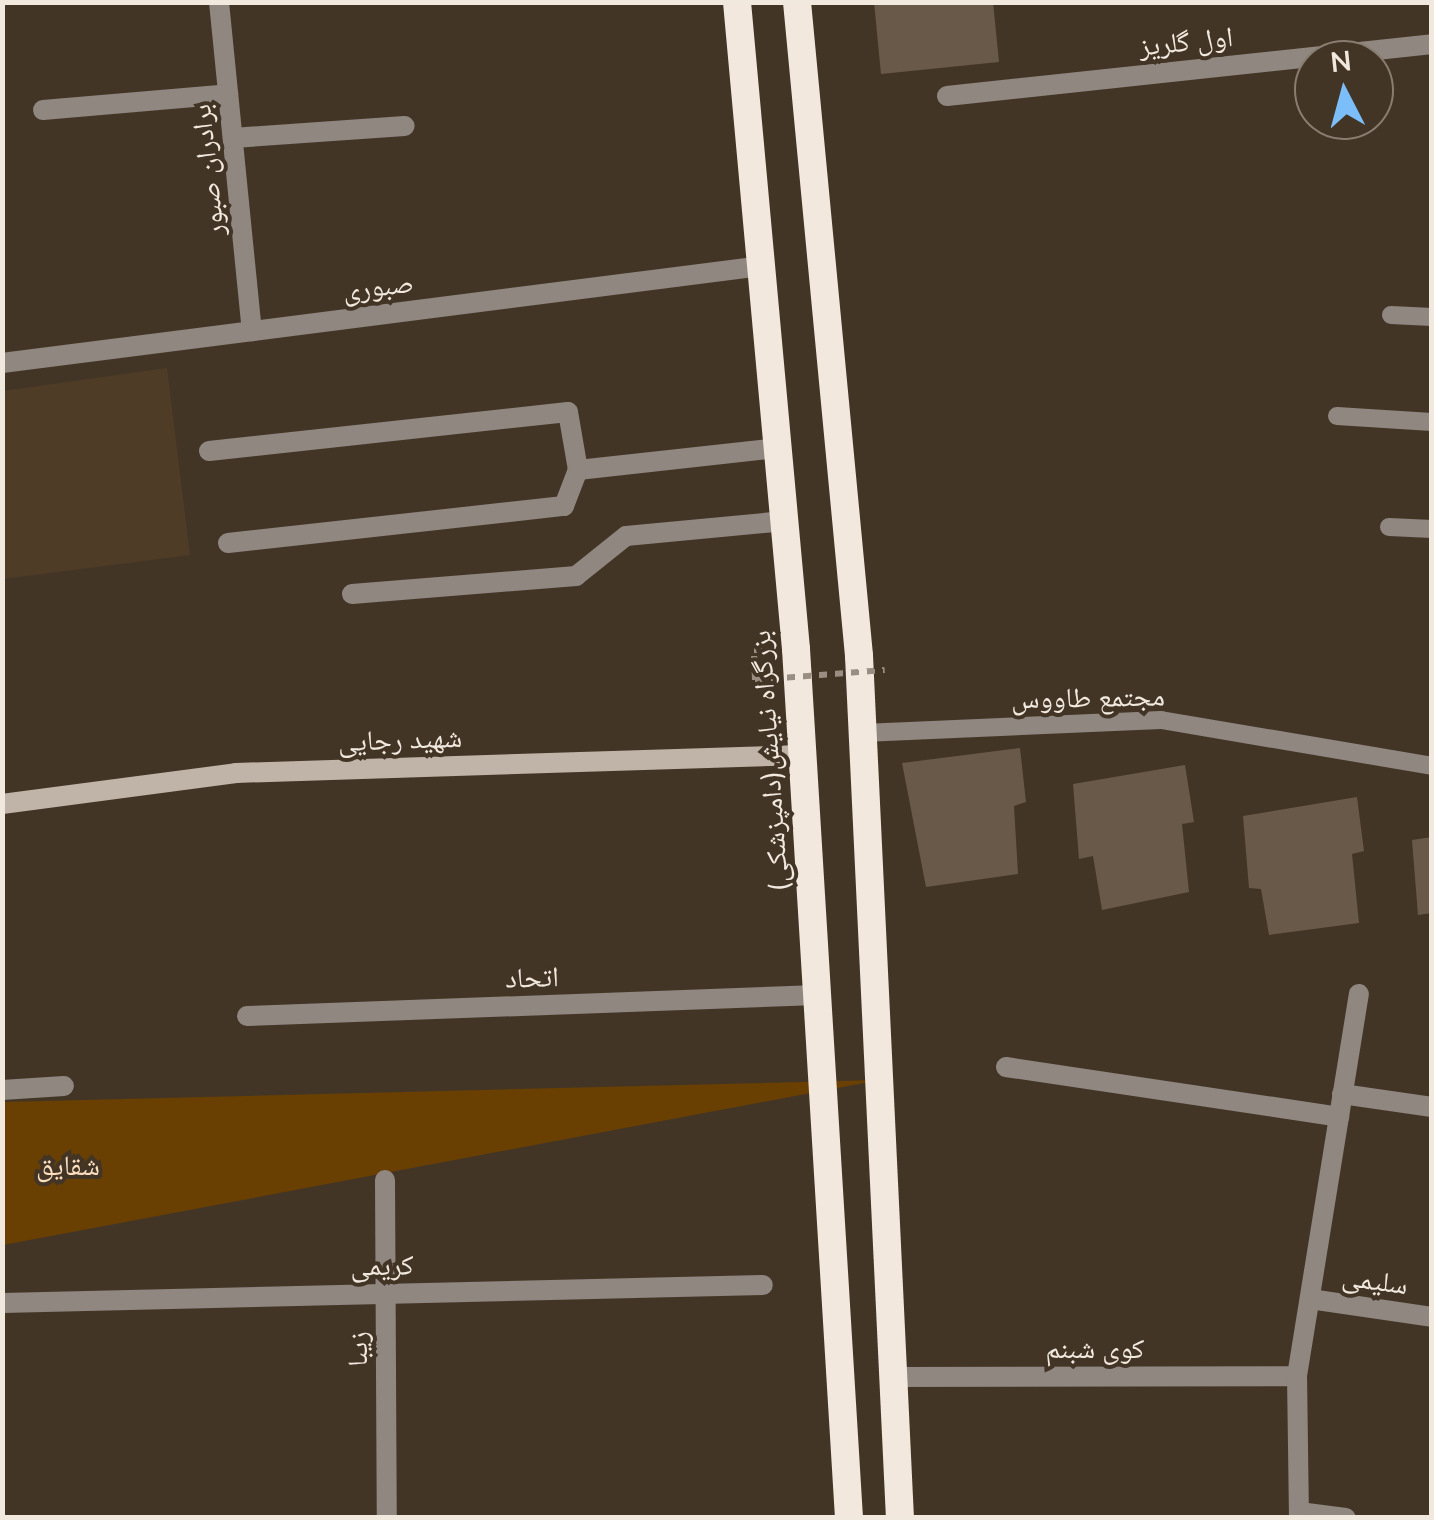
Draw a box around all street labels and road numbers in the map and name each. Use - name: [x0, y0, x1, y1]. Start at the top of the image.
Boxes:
- street label: اول گلریز: [1137, 20, 1235, 64]
- street label: برادران صبور: [184, 102, 232, 238]
- street label: صبوری: [341, 266, 415, 308]
- street label: بزرگراه نیایش(دامپزشکی): [744, 629, 796, 893]
- street label: مجتمع طاووس: [1011, 680, 1165, 716]
- street label: شهید رجایی: [337, 721, 463, 759]
- street label: اتحاد: [505, 960, 559, 996]
- street label: کریمی: [350, 1249, 414, 1283]
- street label: سلیمی: [1340, 1260, 1410, 1302]
- street label: زیبا: [341, 1331, 375, 1367]
- street label: کوی شبنم: [1046, 1332, 1144, 1366]

